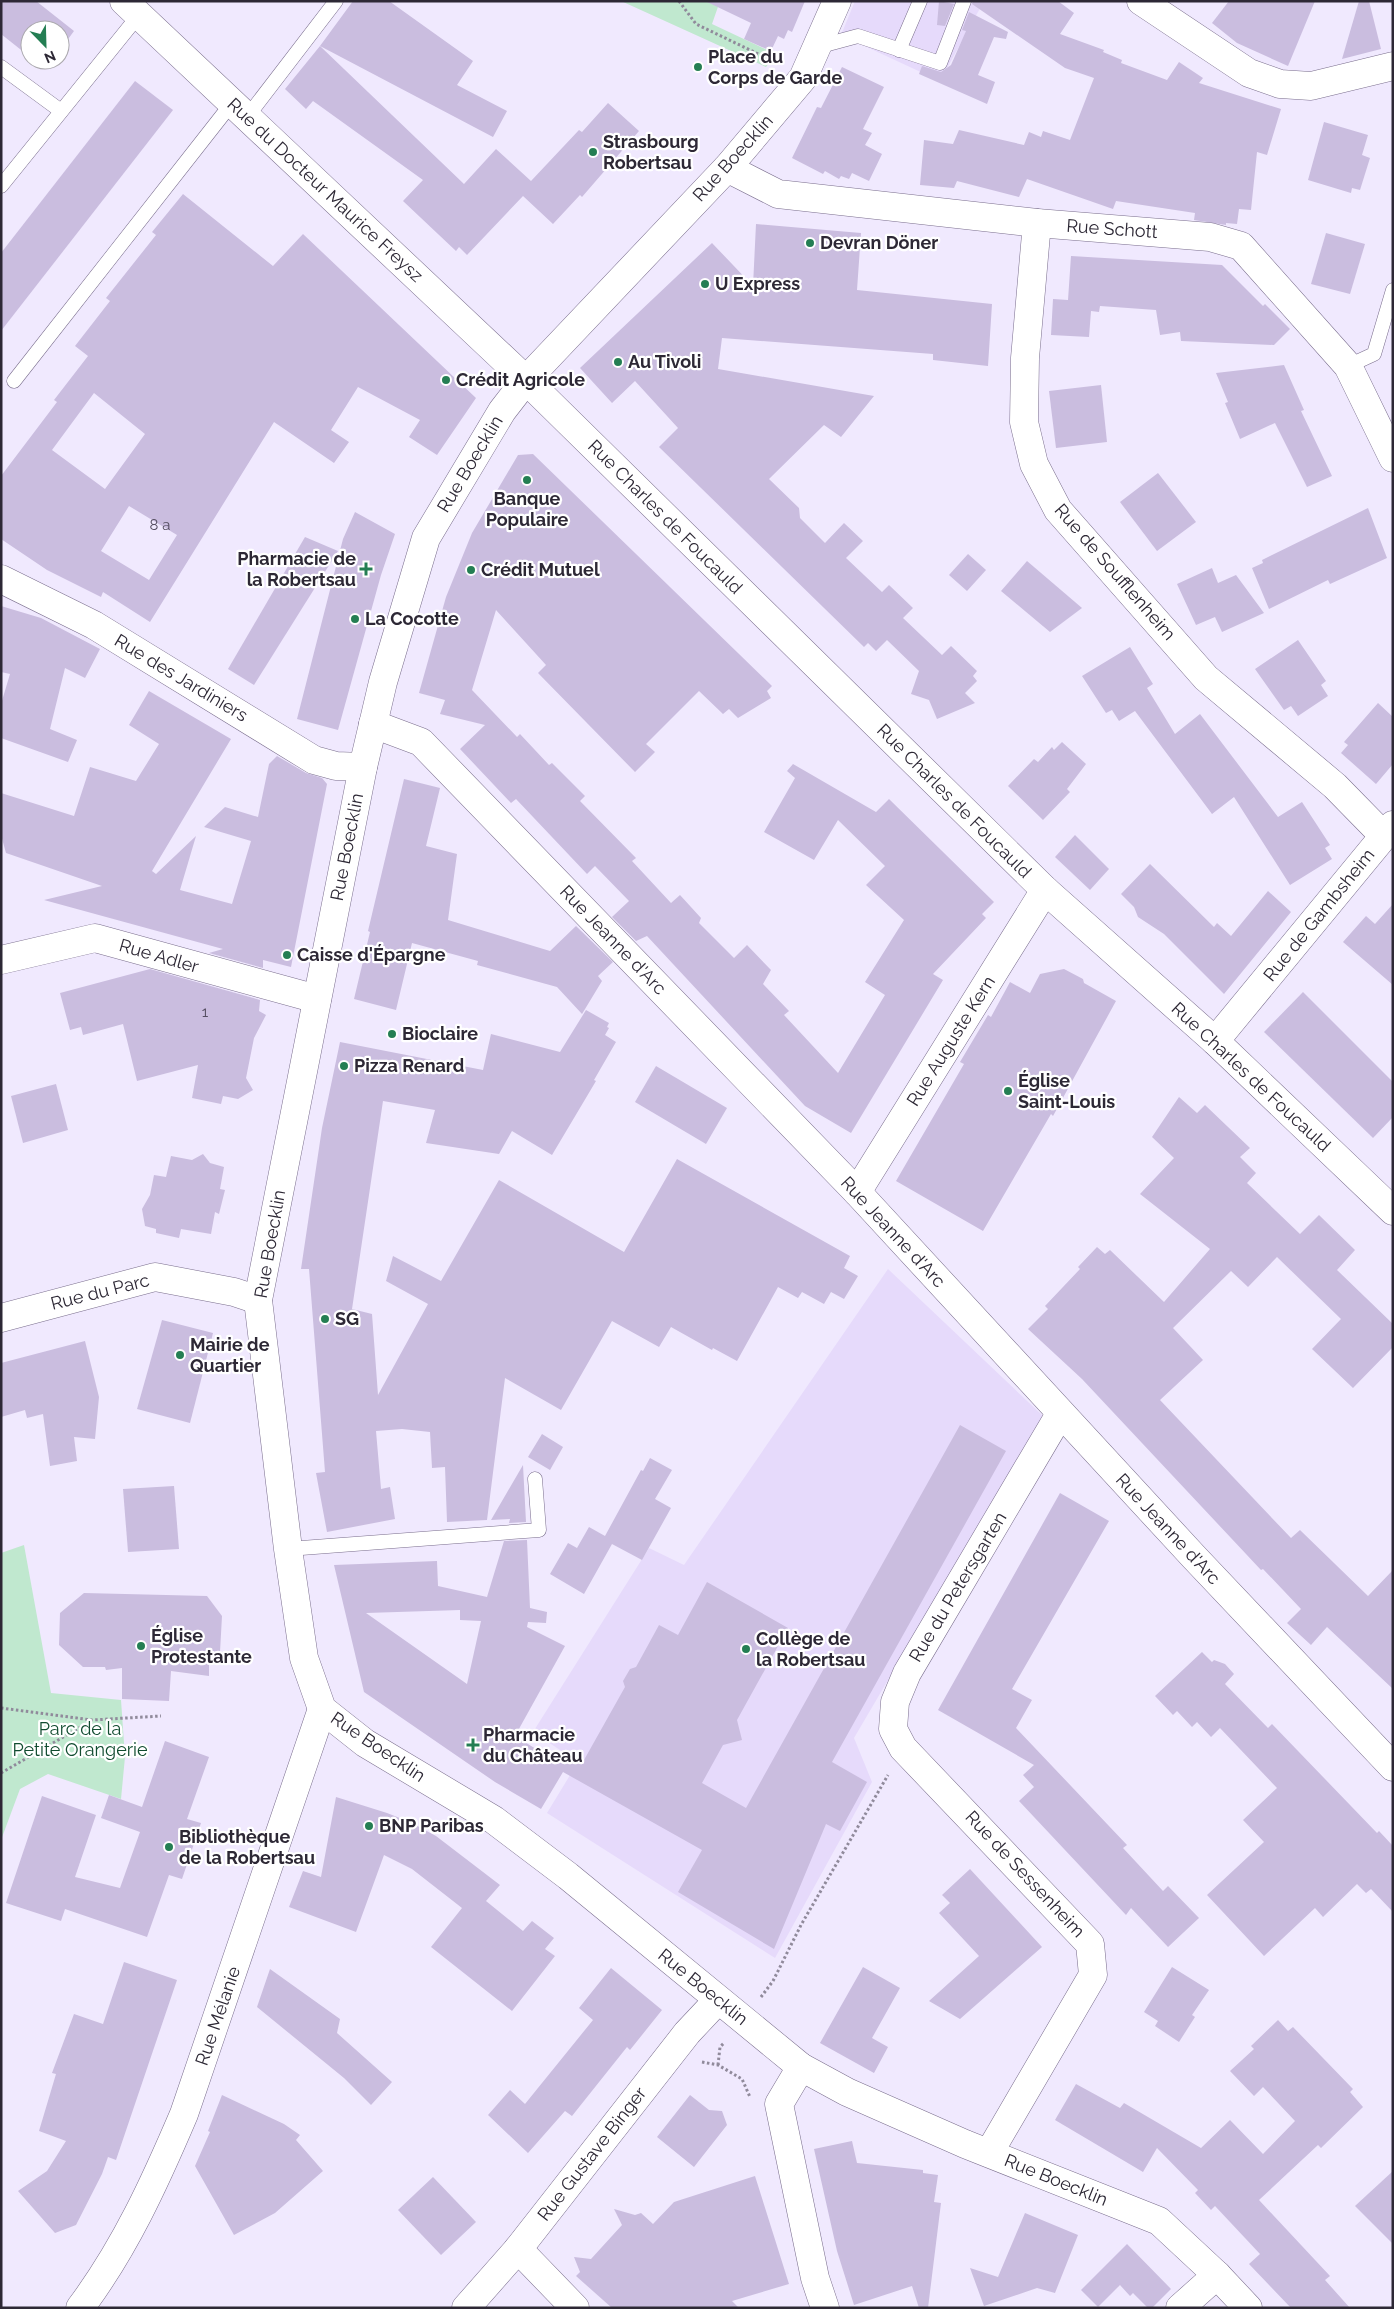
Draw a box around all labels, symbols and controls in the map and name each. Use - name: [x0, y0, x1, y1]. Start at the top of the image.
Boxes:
- north arrow: [20, 20, 70, 70]
- place label: Place du Corps de Garde: [708, 46, 842, 88]
- text: N: [42, 48, 58, 66]
- marker: Place du Corps de Garde: [692, 61, 704, 73]
- street label: Rue du Docteur Maurice Freysz: [223, 93, 428, 286]
- street label: Rue Boecklin: [688, 110, 777, 205]
- place label: Strasbourg Robertsau: [603, 131, 699, 173]
- marker: Strasbourg Robertsau: [587, 146, 599, 158]
- street label: Rue Schott: [1066, 215, 1158, 242]
- place label: Devran Döner: [820, 232, 938, 253]
- marker: Devran Döner: [804, 237, 816, 249]
- place label: U Express: [715, 273, 800, 294]
- marker: U Express: [699, 278, 711, 290]
- place label: Au Tivoli: [628, 351, 701, 372]
- marker: Au Tivoli: [612, 356, 624, 368]
- place label: Crédit Agricole: [456, 369, 585, 390]
- marker: Crédit Agricole: [440, 374, 452, 386]
- street label: Rue Boecklin: [432, 411, 507, 516]
- street label: Rue Charles de Foucauld: [584, 435, 747, 598]
- marker: Banque Populaire: [521, 474, 533, 486]
- place label: Banque Populaire: [486, 488, 569, 530]
- street label: Rue de Soufflenheim: [1051, 499, 1180, 644]
- house number: 8 a: [150, 516, 170, 534]
- place label: Pharmacie de la Robertsau: [237, 548, 356, 590]
- place label: Crédit Mutuel: [481, 559, 600, 580]
- marker: Pharmacie de la Robertsau: [360, 563, 372, 575]
- marker: Crédit Mutuel: [465, 564, 477, 576]
- place label: La Cocotte: [365, 608, 459, 629]
- marker: La Cocotte: [349, 613, 361, 625]
- street label: Rue des Jardiniers: [111, 630, 252, 726]
- street label: Rue Charles de Foucauld: [873, 719, 1036, 882]
- street label: Rue Boecklin: [326, 791, 367, 903]
- street label: Rue de Gambsheim: [1259, 844, 1378, 985]
- street label: Rue Jeanne d'Arc: [556, 881, 671, 999]
- street label: Rue Adler: [117, 934, 202, 977]
- place label: Caisse d'Épargne: [297, 944, 446, 965]
- marker: Caisse d'Épargne: [281, 949, 293, 961]
- street label: Rue Auguste Kern: [902, 972, 999, 1110]
- street label: Rue Charles de Foucauld: [1168, 998, 1335, 1156]
- house number: 1: [202, 1003, 209, 1021]
- place label: Bioclaire: [402, 1023, 478, 1044]
- marker: Bioclaire: [386, 1028, 398, 1040]
- place label: Pizza Renard: [354, 1055, 464, 1076]
- marker: Pizza Renard: [338, 1060, 350, 1072]
- place label: Église Saint-Louis: [1018, 1070, 1115, 1112]
- marker: Église Saint-Louis: [1002, 1085, 1014, 1097]
- street label: Rue Jeanne d'Arc: [837, 1172, 950, 1291]
- street label: Rue Boecklin: [250, 1188, 289, 1300]
- street label: Rue du Parc: [48, 1269, 151, 1314]
- place label: SG: [335, 1308, 359, 1329]
- marker: SG: [319, 1313, 331, 1325]
- place label: Mairie de Quartier: [190, 1334, 270, 1376]
- marker: Mairie de Quartier: [174, 1349, 186, 1361]
- street label: Rue Jeanne d'Arc: [1112, 1469, 1225, 1588]
- street label: Rue du Petersgarten: [905, 1508, 1011, 1665]
- place label: Église Protestante: [151, 1625, 252, 1667]
- place label: Collège de la Robertsau: [756, 1628, 865, 1670]
- marker: Église Protestante: [135, 1640, 147, 1652]
- marker: Collège de la Robertsau: [740, 1643, 752, 1655]
- street label: Rue Boecklin: [327, 1707, 430, 1786]
- park label: Parc de la Petite Orangerie: [12, 1718, 148, 1760]
- place label: Pharmacie du Château: [483, 1724, 583, 1766]
- marker: Pharmacie du Château: [467, 1739, 479, 1751]
- street label: Rue de Sessenheim: [961, 1806, 1089, 1941]
- place label: BNP Paribas: [379, 1815, 484, 1836]
- marker: BNP Paribas: [363, 1820, 375, 1832]
- place label: Bibliothèque de la Robertsau: [179, 1826, 315, 1868]
- marker: Bibliothèque de la Robertsau: [163, 1841, 175, 1853]
- street label: Rue Boecklin: [654, 1944, 752, 2029]
- street label: Rue Mélanie: [191, 1963, 244, 2068]
- street label: Rue Gustave Binger: [533, 2082, 651, 2225]
- street label: Rue Boecklin: [1002, 2149, 1111, 2210]

